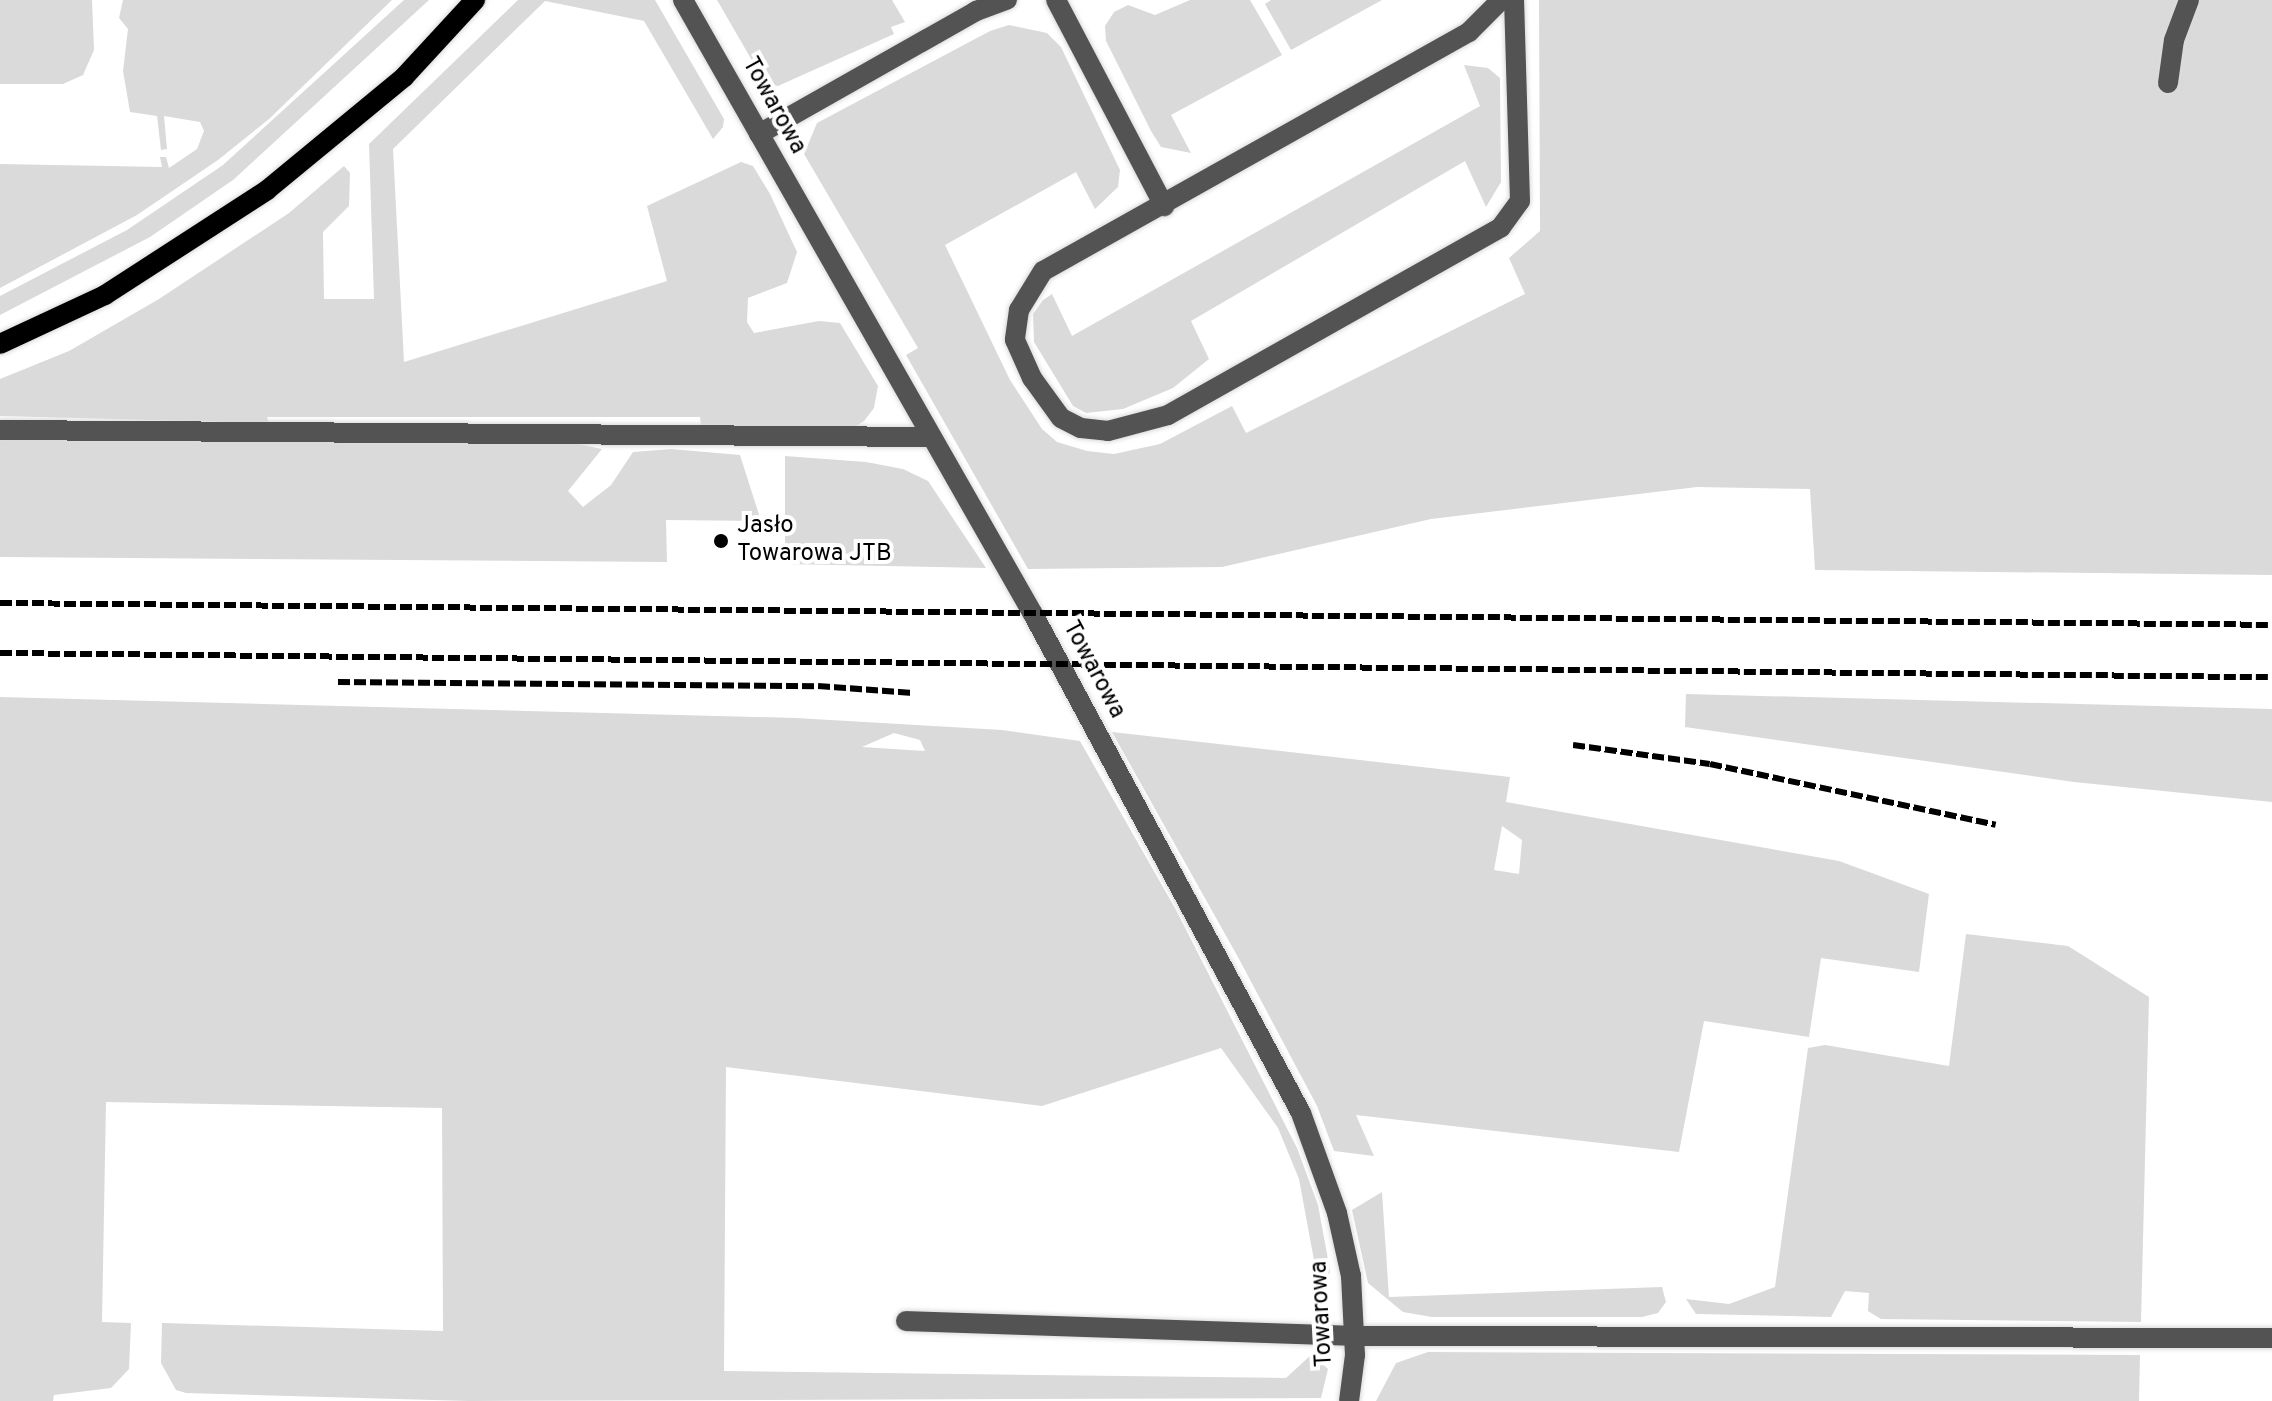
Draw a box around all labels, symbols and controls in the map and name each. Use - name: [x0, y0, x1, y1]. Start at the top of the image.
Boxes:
- street label: Towarowa: [735, 53, 811, 159]
- place label: Jasło Towarowa JTB: [737, 513, 892, 569]
- marker: Jasło Towarowa JTB: [712, 532, 730, 550]
- street label: Towarowa: [1055, 616, 1131, 724]
- street label: Towarowa: [1306, 1260, 1340, 1368]

